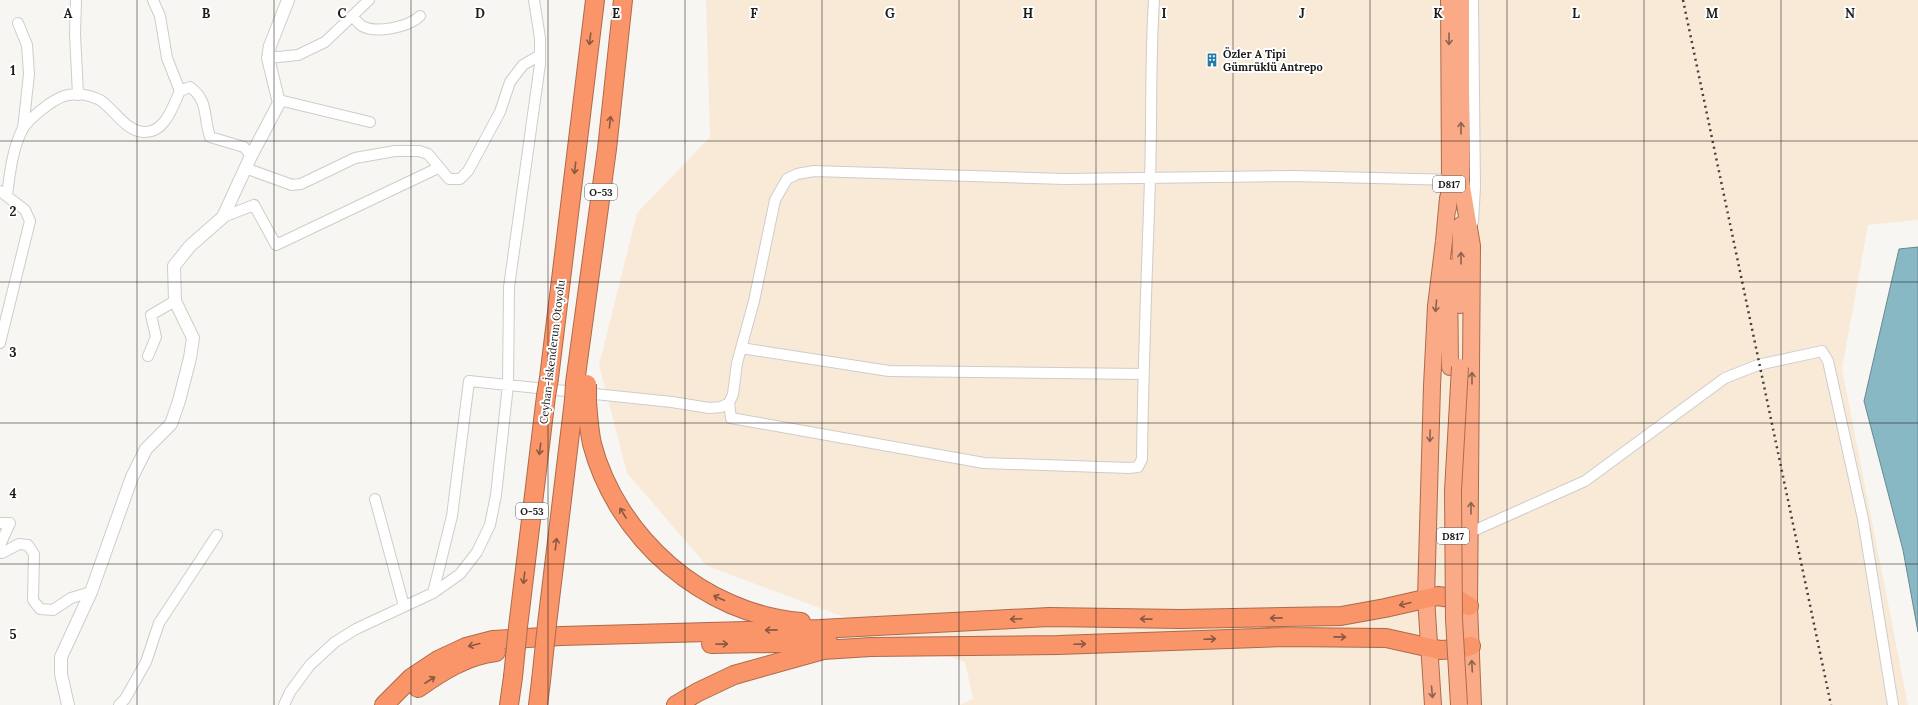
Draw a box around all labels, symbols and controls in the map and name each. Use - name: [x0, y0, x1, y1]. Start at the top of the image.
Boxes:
- text: A: [64, 5, 73, 22]
- text: B: [202, 5, 211, 22]
- text: C: [338, 5, 347, 22]
- text: D: [475, 5, 485, 22]
- text: E: [612, 5, 620, 22]
- text: F: [750, 5, 758, 22]
- text: G: [885, 5, 895, 22]
- text: H: [1023, 5, 1033, 22]
- text: I: [1161, 5, 1167, 22]
- text: J: [1299, 5, 1305, 22]
- text: K: [1433, 5, 1443, 22]
- text: L: [1572, 5, 1580, 22]
- text: M: [1706, 5, 1719, 22]
- text: N: [1845, 5, 1855, 22]
- one-way arrow: [586, 32, 594, 45]
- one-way arrow: [1445, 32, 1453, 45]
- place label: Özler A Tipi Gümrüklü Antrepo: [1223, 47, 1323, 74]
- building icon: Özler A Tipi Gümrüklü Antrepo: [1204, 52, 1220, 68]
- text: 1: [10, 62, 16, 79]
- one-way arrow: [606, 116, 614, 129]
- one-way arrow: [1457, 122, 1465, 135]
- one-way arrow: [571, 161, 578, 174]
- road number: D817: [1433, 176, 1465, 192]
- road number: O-53: [585, 184, 617, 200]
- text: 2: [10, 203, 17, 220]
- one-way arrow: [1457, 252, 1465, 265]
- street label: Ceyhan-İskenderun Otoyolu: [535, 279, 568, 425]
- one-way arrow: [1432, 299, 1440, 312]
- text: 3: [9, 344, 17, 361]
- one-way arrow: [1468, 372, 1476, 385]
- one-way arrow: [1427, 429, 1434, 442]
- one-way arrow: [536, 442, 544, 455]
- text: 4: [9, 485, 17, 502]
- one-way arrow: [1467, 502, 1475, 515]
- road number: O-53: [516, 503, 548, 519]
- one-way arrow: [619, 507, 627, 519]
- road number: D817: [1437, 528, 1469, 544]
- one-way arrow: [553, 538, 560, 551]
- one-way arrow: [520, 571, 528, 584]
- one-way arrow: [713, 594, 725, 601]
- one-way arrow: [1399, 600, 1412, 608]
- one-way arrow: [1270, 614, 1283, 622]
- one-way arrow: [1010, 615, 1023, 623]
- one-way arrow: [1140, 615, 1153, 623]
- text: 5: [9, 626, 17, 643]
- one-way arrow: [765, 627, 778, 634]
- one-way arrow: [1333, 633, 1346, 641]
- one-way arrow: [1203, 636, 1216, 643]
- one-way arrow: [715, 640, 728, 648]
- one-way arrow: [1073, 641, 1086, 648]
- one-way arrow: [468, 642, 481, 649]
- one-way arrow: [1468, 660, 1475, 673]
- one-way arrow: [424, 676, 435, 684]
- one-way arrow: [1428, 685, 1436, 698]

